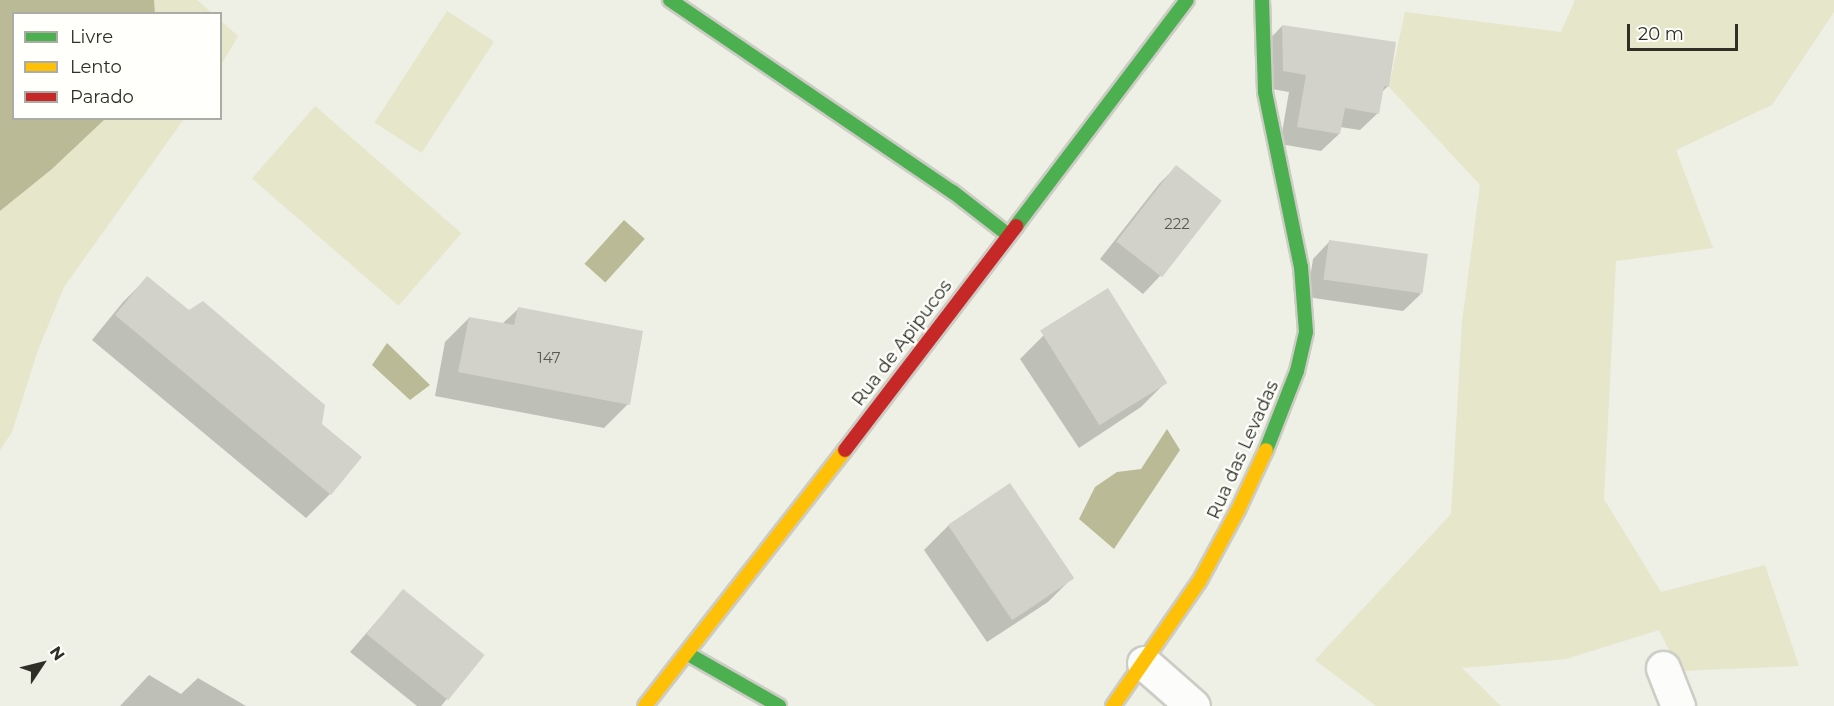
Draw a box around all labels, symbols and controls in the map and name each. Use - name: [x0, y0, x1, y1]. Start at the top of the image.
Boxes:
- legend: [12, 12, 222, 120]
- scale bar: [1630, 12, 1741, 50]
- text: 20 m: [1638, 23, 1684, 45]
- text: Livre: [70, 26, 113, 48]
- text: Lento: [70, 56, 122, 78]
- text: Parado: [70, 86, 134, 108]
- house number: 222: [1164, 215, 1190, 233]
- street label: Rua de Apipucos: [847, 276, 957, 410]
- house number: 147: [537, 349, 561, 367]
- street label: Rua das Levadas: [1203, 377, 1283, 523]
- north arrow: [12, 634, 72, 694]
- text: N: [46, 643, 69, 664]

